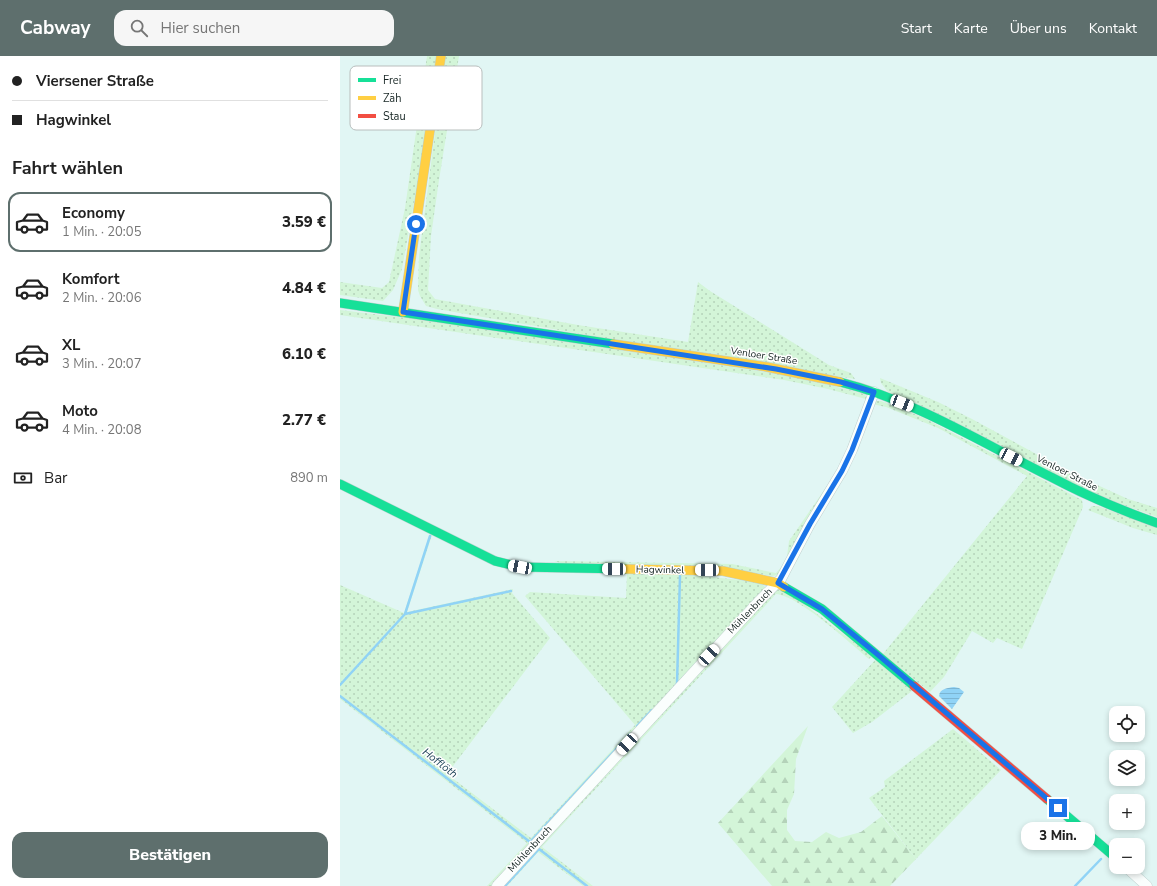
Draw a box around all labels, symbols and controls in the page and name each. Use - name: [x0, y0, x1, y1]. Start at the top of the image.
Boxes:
- search box: [114, 10, 394, 46]
- text: Cabway: [20, 15, 90, 41]
- icon: search: [128, 17, 150, 39]
- text: Hier suchen: [160, 18, 240, 38]
- text: Start: [901, 19, 932, 38]
- text: Karte: [954, 19, 988, 38]
- text: Über uns: [1010, 19, 1067, 38]
- text: Kontakt: [1089, 19, 1137, 38]
- legend: [350, 66, 482, 130]
- text: Viersener Straße: [36, 71, 154, 91]
- text: Frei: [383, 73, 401, 88]
- text: Zäh: [383, 91, 401, 106]
- text: Stau: [383, 109, 406, 124]
- text: Hagwinkel: [36, 110, 111, 130]
- text: Fahrt wählen: [12, 156, 123, 180]
- text: Economy: [62, 203, 125, 223]
- icon: car: [14, 204, 50, 240]
- text: 3.59 €: [282, 212, 326, 232]
- route start: [407, 215, 425, 233]
- text: 1 Min. · 20:05: [62, 223, 141, 241]
- text: Komfort: [62, 269, 120, 289]
- icon: car: [14, 270, 50, 306]
- text: 4.84 €: [282, 278, 326, 298]
- text: 2 Min. · 20:06: [62, 289, 141, 307]
- text: XL: [62, 335, 81, 355]
- icon: car: [14, 336, 50, 372]
- text: 6.10 €: [282, 344, 326, 364]
- street label: Venloer Straße: [729, 344, 798, 368]
- text: 3 Min. · 20:07: [62, 355, 141, 373]
- car: [889, 393, 915, 413]
- text: Moto: [62, 401, 98, 421]
- icon: car: [14, 402, 50, 438]
- text: 2.77 €: [282, 410, 326, 430]
- text: 4 Min. · 20:08: [62, 421, 141, 439]
- car: [998, 446, 1024, 468]
- street label: Venloer Straße: [1033, 451, 1100, 494]
- icon: cash: [12, 467, 34, 489]
- text: Bar: [44, 468, 67, 488]
- text: 890 m: [290, 469, 328, 487]
- car: [507, 559, 533, 575]
- car: [602, 563, 626, 575]
- street label: Hagwinkel: [636, 563, 684, 577]
- car: [695, 564, 719, 576]
- street label: Mühlenbruch: [724, 585, 776, 637]
- car: [696, 642, 722, 668]
- map controls: [1109, 706, 1145, 874]
- button: locate: [1109, 706, 1145, 742]
- car: [614, 731, 640, 757]
- water label: Hofflöth: [419, 744, 461, 782]
- button: layers: [1109, 750, 1145, 786]
- button: +: [1109, 794, 1145, 830]
- route end: [1049, 799, 1067, 817]
- callout: 3 Min.: [1021, 822, 1095, 850]
- street label: Mühlenbruch: [505, 823, 555, 875]
- text: 3 Min.: [1039, 827, 1077, 845]
- button: Bestätigen: [12, 832, 328, 878]
- button: −: [1109, 838, 1145, 874]

